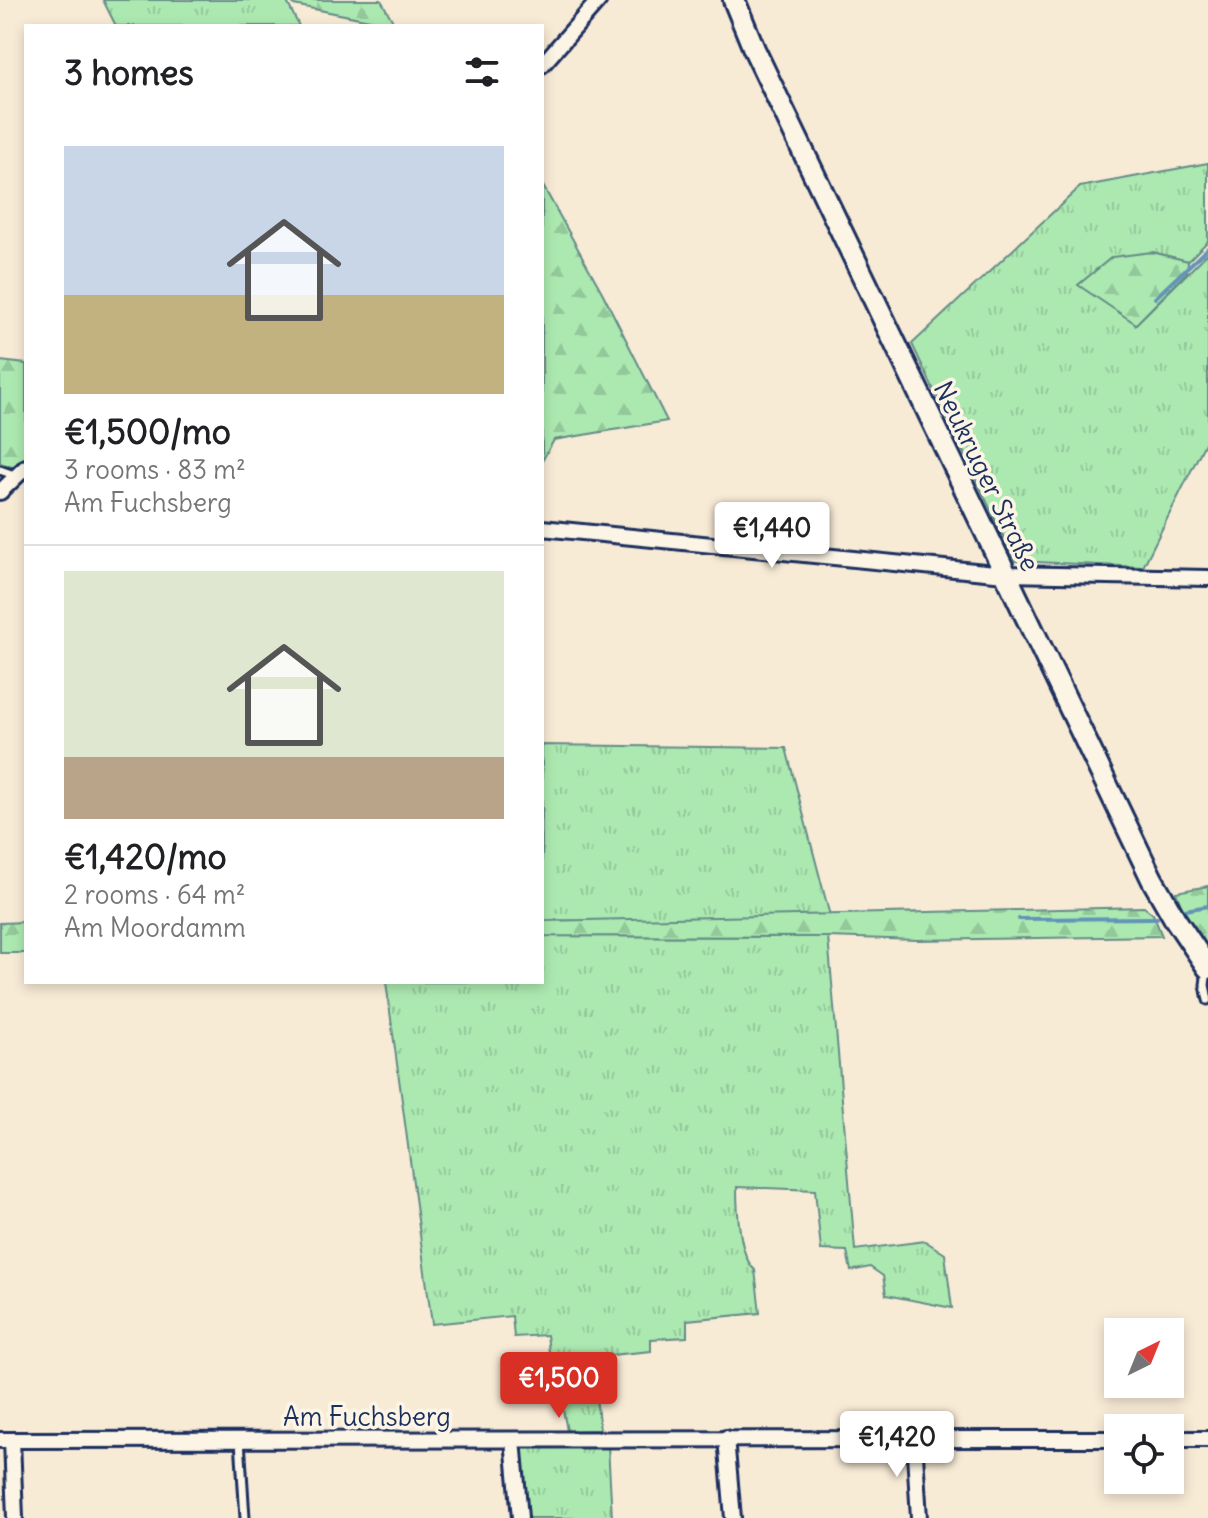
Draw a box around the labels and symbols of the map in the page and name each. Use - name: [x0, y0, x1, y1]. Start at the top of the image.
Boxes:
- street label: Neukruger Straße: [927, 376, 1047, 576]
- pin: €1,440: [707, 502, 837, 570]
- north arrow: [1104, 1318, 1184, 1398]
- pin: €1,500: [494, 1352, 624, 1420]
- street label: Am Fuchsberg: [283, 1400, 451, 1433]
- pin: €1,420: [832, 1411, 962, 1479]

